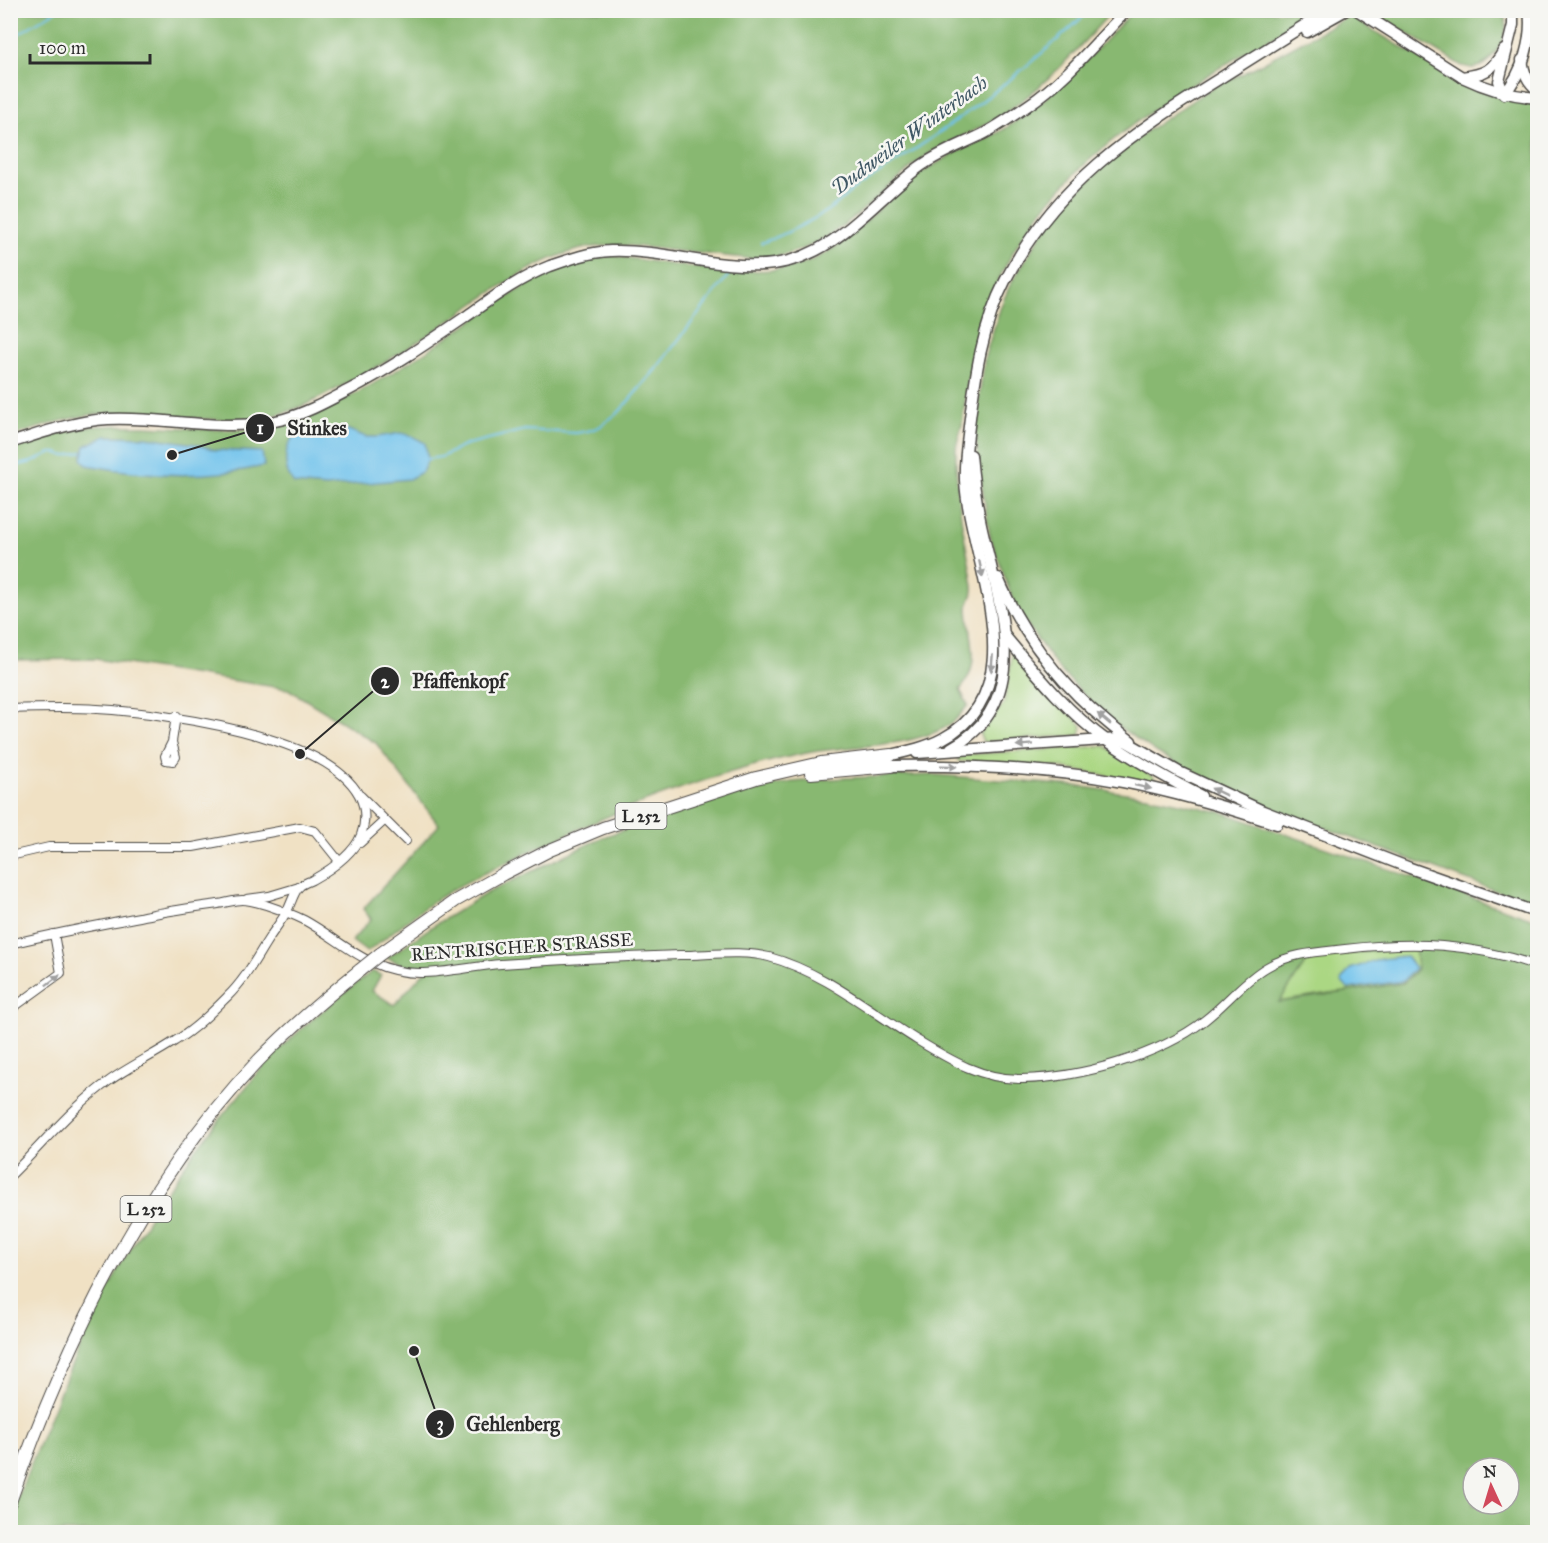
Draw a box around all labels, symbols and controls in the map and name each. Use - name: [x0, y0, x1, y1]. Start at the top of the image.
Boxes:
- scale bar: [30, 27, 150, 65]
- text: 100 m: [39, 37, 86, 59]
- water label: Dudweiler Winterbach: [826, 70, 992, 200]
- callout: Stinkes: [245, 409, 359, 447]
- text: Stinkes: [287, 416, 348, 440]
- text: 1: [256, 417, 264, 439]
- one-way arrow: [977, 560, 986, 579]
- one-way arrow: [987, 654, 997, 673]
- callout: Pfaffenkopf: [370, 662, 517, 700]
- text: Pfaffenkopf: [412, 669, 509, 694]
- text: 2: [381, 671, 391, 693]
- one-way arrow: [1096, 713, 1112, 726]
- one-way arrow: [1016, 740, 1035, 750]
- one-way arrow: [940, 762, 959, 771]
- one-way arrow: [1134, 782, 1152, 792]
- one-way arrow: [1210, 787, 1227, 796]
- road number: L 252: [616, 803, 666, 829]
- street label: RENTRISCHER STRASSE: [410, 928, 634, 966]
- one-way arrow: [45, 975, 60, 987]
- road number: L 252: [120, 1196, 172, 1222]
- callout: Gehlenberg: [425, 1405, 572, 1443]
- text: Gehlenberg: [466, 1412, 560, 1437]
- text: 3: [436, 1413, 444, 1436]
- north arrow: [1461, 1456, 1521, 1516]
- text: N: [1483, 1462, 1498, 1481]

